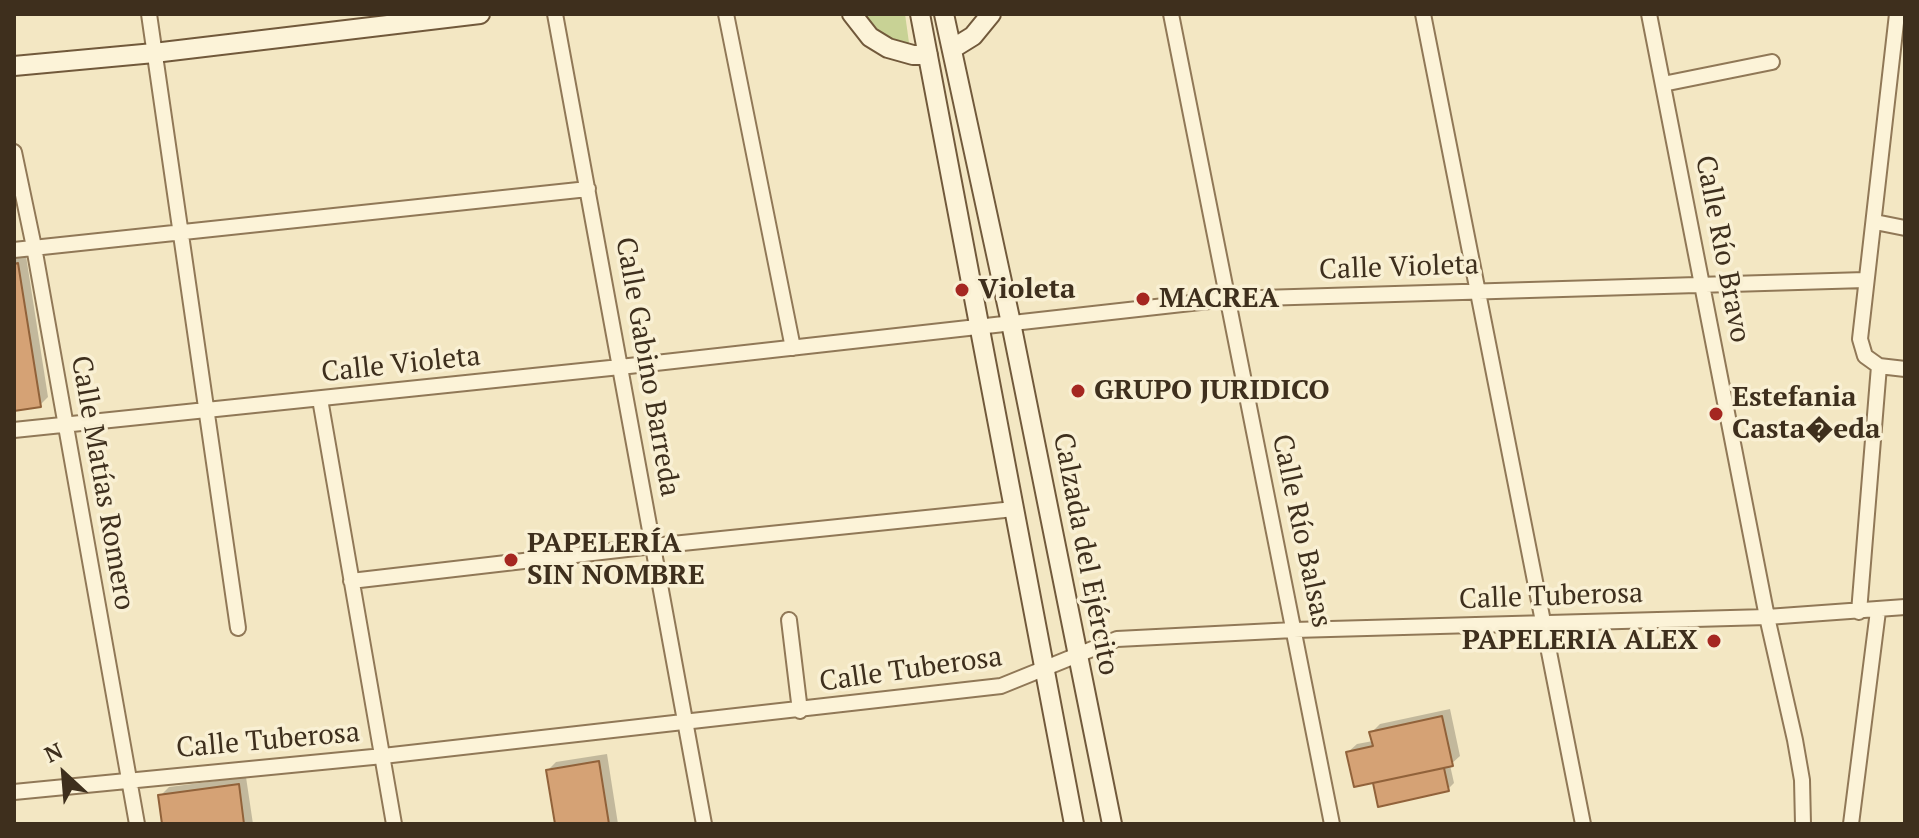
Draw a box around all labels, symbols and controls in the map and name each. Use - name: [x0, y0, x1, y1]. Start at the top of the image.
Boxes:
- street label: Calle Río Bravo: [1687, 153, 1757, 345]
- street label: Calle Gabino Barreda: [608, 235, 686, 499]
- street label: Calle Violeta: [1318, 248, 1480, 288]
- place label: Violeta: [978, 273, 1076, 307]
- marker: Violeta: [953, 281, 971, 299]
- place label: MACREA: [1159, 282, 1279, 316]
- marker: MACREA: [1134, 290, 1152, 308]
- street label: Calle Violeta: [320, 340, 482, 390]
- street label: Calle Matías Romero: [63, 353, 141, 613]
- place label: GRUPO JURIDICO: [1094, 374, 1330, 408]
- place label: Estefania Casta�eda: [1732, 381, 1881, 447]
- marker: GRUPO JURIDICO: [1069, 382, 1087, 400]
- marker: Estefania Casta�eda: [1707, 405, 1725, 423]
- street label: Calzada del Ejército: [1045, 430, 1125, 678]
- street label: Calle Río Balsas: [1264, 431, 1338, 631]
- place label: PAPELERÍA SIN NOMBRE: [527, 527, 705, 593]
- marker: PAPELERÍA SIN NOMBRE: [502, 551, 520, 569]
- street label: Calle Tuberosa: [1458, 577, 1644, 617]
- place label: PAPELERIA ALEX: [1462, 624, 1698, 658]
- marker: PAPELERIA ALEX: [1705, 632, 1723, 650]
- street label: Calle Tuberosa: [817, 641, 1005, 699]
- street label: Calle Tuberosa: [175, 716, 361, 766]
- north arrow: [24, 734, 104, 814]
- text: N: [39, 735, 67, 769]

